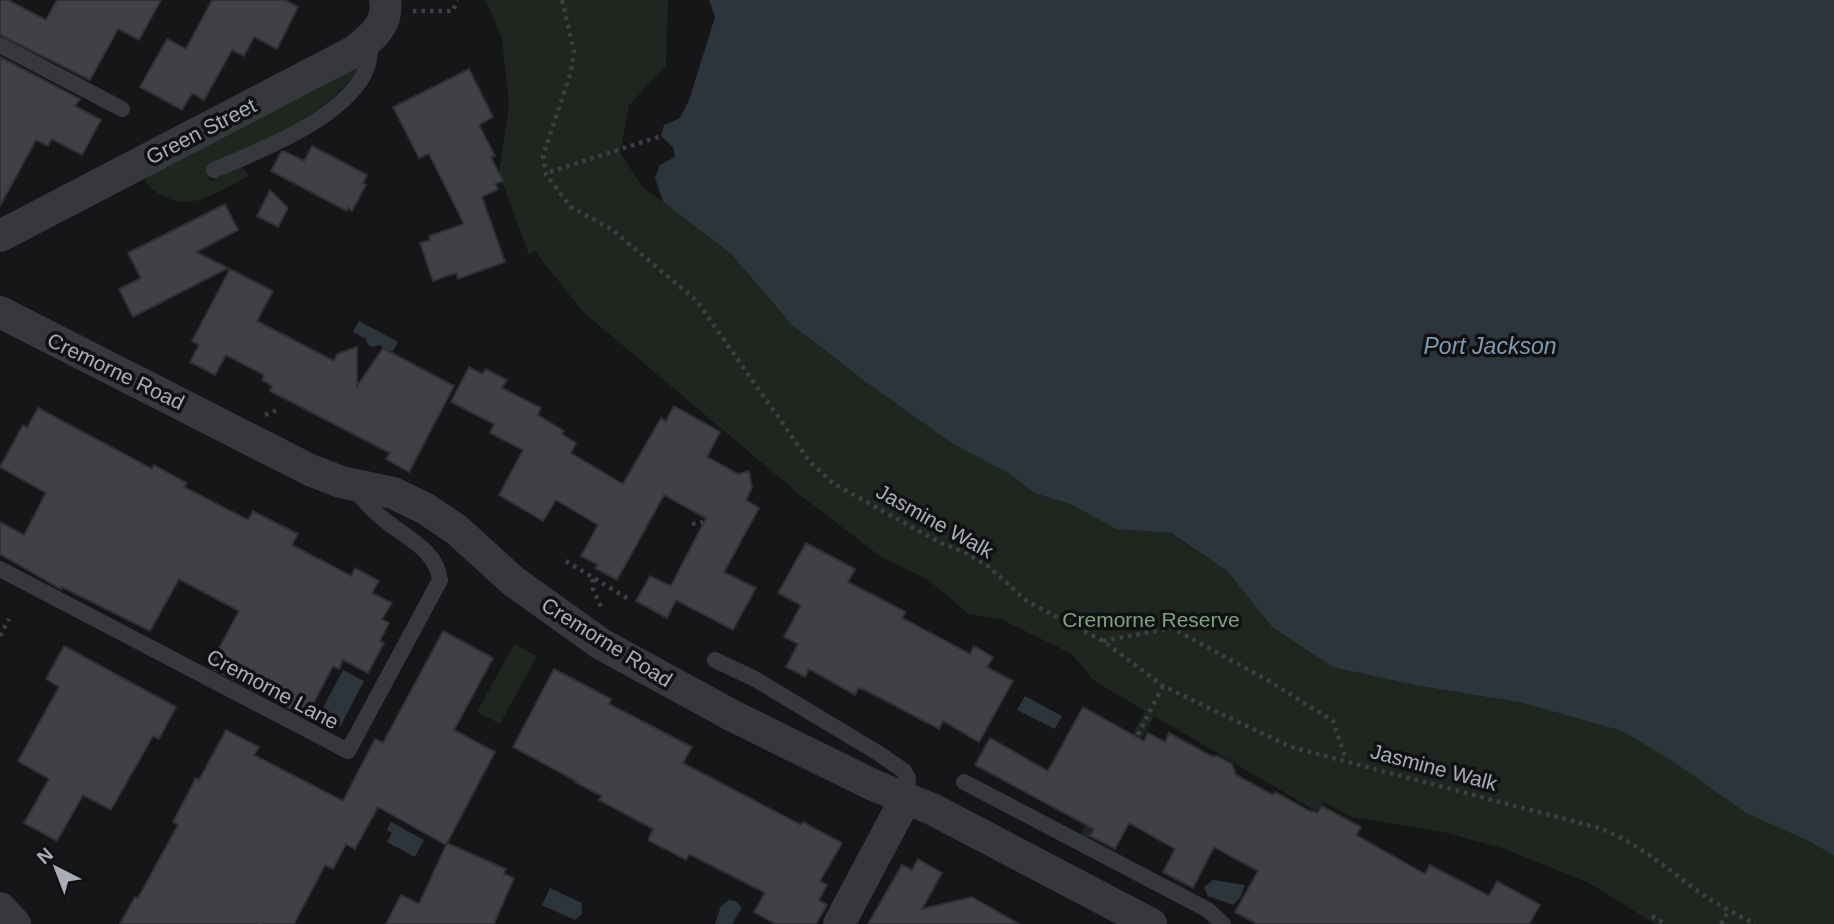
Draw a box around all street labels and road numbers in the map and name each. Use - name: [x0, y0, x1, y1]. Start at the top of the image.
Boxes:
- street label: Green Street: [142, 93, 260, 169]
- street label: Cremorne Road: [44, 328, 188, 414]
- street label: Jasmine Walk: [873, 479, 998, 563]
- street label: Cremorne Road: [538, 593, 676, 691]
- street label: Cremorne Lane: [203, 645, 343, 733]
- street label: Jasmine Walk: [1368, 739, 1500, 795]

